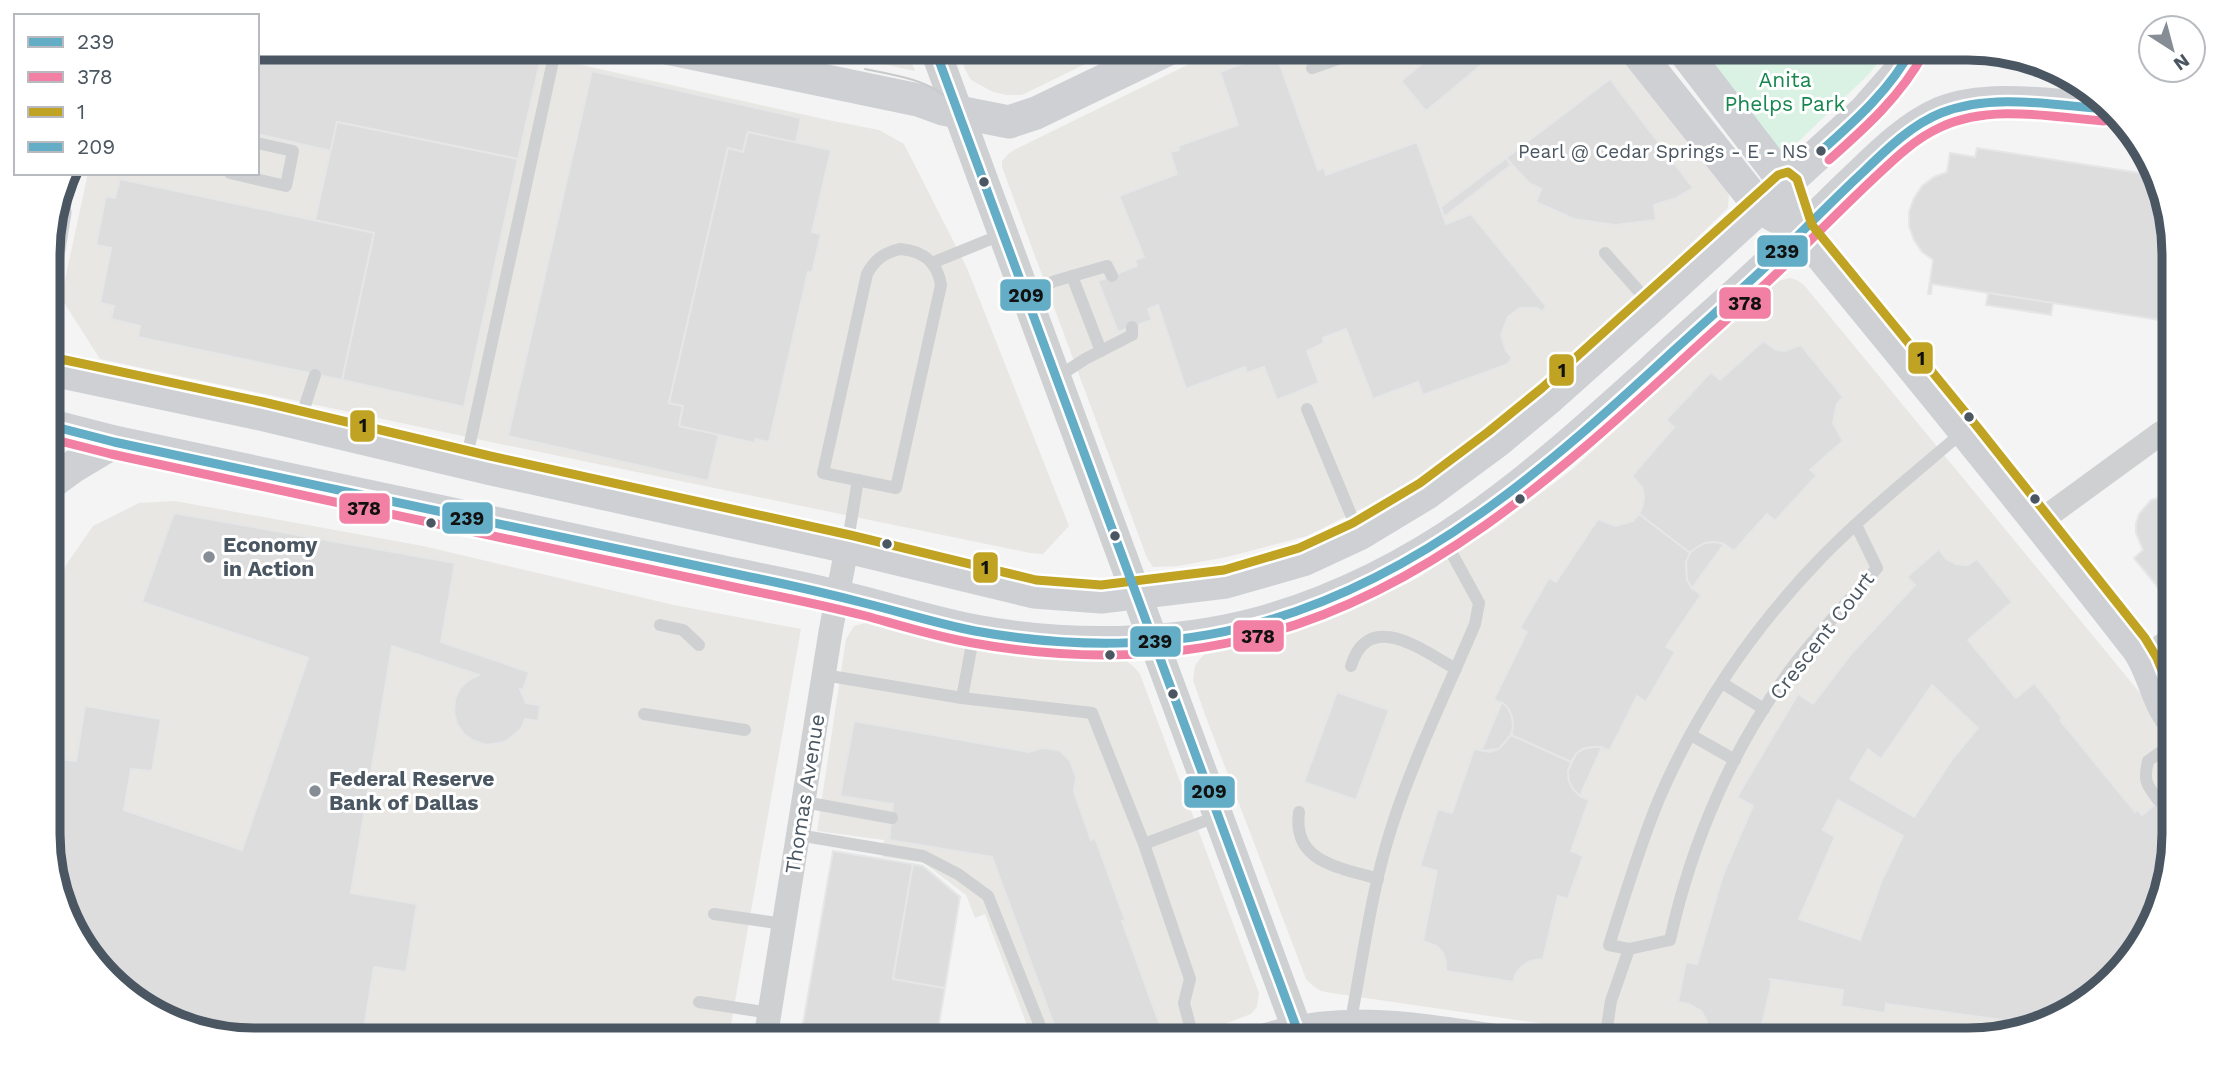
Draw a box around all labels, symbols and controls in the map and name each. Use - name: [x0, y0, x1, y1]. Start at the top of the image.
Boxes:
- legend: [14, 14, 259, 175]
- north arrow: [2137, 14, 2207, 84]
- text: 239: [77, 29, 114, 54]
- text: N: [2169, 49, 2194, 76]
- text: 378: [77, 64, 113, 89]
- park label: Anita Phelps Park: [1725, 67, 1846, 116]
- text: 1: [77, 99, 85, 124]
- text: 209: [77, 134, 115, 159]
- place label: Pearl @ Cedar Springs - E - NS: [1518, 140, 1808, 163]
- marker: Pearl @ Cedar Springs - E - NS: [1814, 144, 1828, 158]
- unlabelled marker: [977, 175, 991, 189]
- line badge: 239: [1756, 234, 1809, 268]
- text: 239: [1765, 240, 1799, 263]
- line badge: 209: [999, 278, 1052, 312]
- text: 209: [1008, 284, 1044, 307]
- line badge: 378: [1718, 286, 1772, 320]
- text: 378: [1728, 292, 1762, 315]
- line badge: 1: [1907, 341, 1934, 375]
- text: 1: [1917, 347, 1925, 370]
- line badge: 1: [1548, 353, 1575, 387]
- text: 1: [1558, 359, 1566, 382]
- line badge: 1: [349, 409, 376, 443]
- unlabelled marker: [1962, 410, 1976, 424]
- text: 1: [359, 414, 367, 437]
- line badge: 378: [338, 492, 391, 525]
- unlabelled marker: [1513, 492, 1527, 506]
- unlabelled marker: [2028, 492, 2042, 506]
- text: 378: [347, 497, 381, 520]
- line badge: 239: [441, 501, 494, 535]
- text: 239: [450, 507, 484, 530]
- unlabelled marker: [424, 516, 438, 530]
- unlabelled marker: [1108, 529, 1122, 543]
- place label: Economy in Action: [223, 532, 317, 581]
- unlabelled marker: [880, 537, 894, 551]
- marker: Economy in Action: [201, 549, 217, 565]
- line badge: 1: [972, 551, 999, 584]
- text: 1: [981, 556, 989, 579]
- street label: Crescent Court: [1764, 567, 1879, 705]
- line badge: 378: [1232, 619, 1285, 653]
- line badge: 239: [1129, 625, 1182, 658]
- text: 378: [1241, 625, 1275, 648]
- text: 239: [1138, 630, 1172, 653]
- unlabelled marker: [1103, 648, 1117, 662]
- unlabelled marker: [1166, 687, 1180, 701]
- street label: Thomas Avenue: [780, 712, 829, 876]
- place label: Federal Reserve Bank of Dallas: [329, 766, 495, 815]
- line badge: 209: [1183, 775, 1236, 809]
- text: 209: [1191, 780, 1227, 803]
- marker: Federal Reserve Bank of Dallas: [307, 783, 323, 799]

